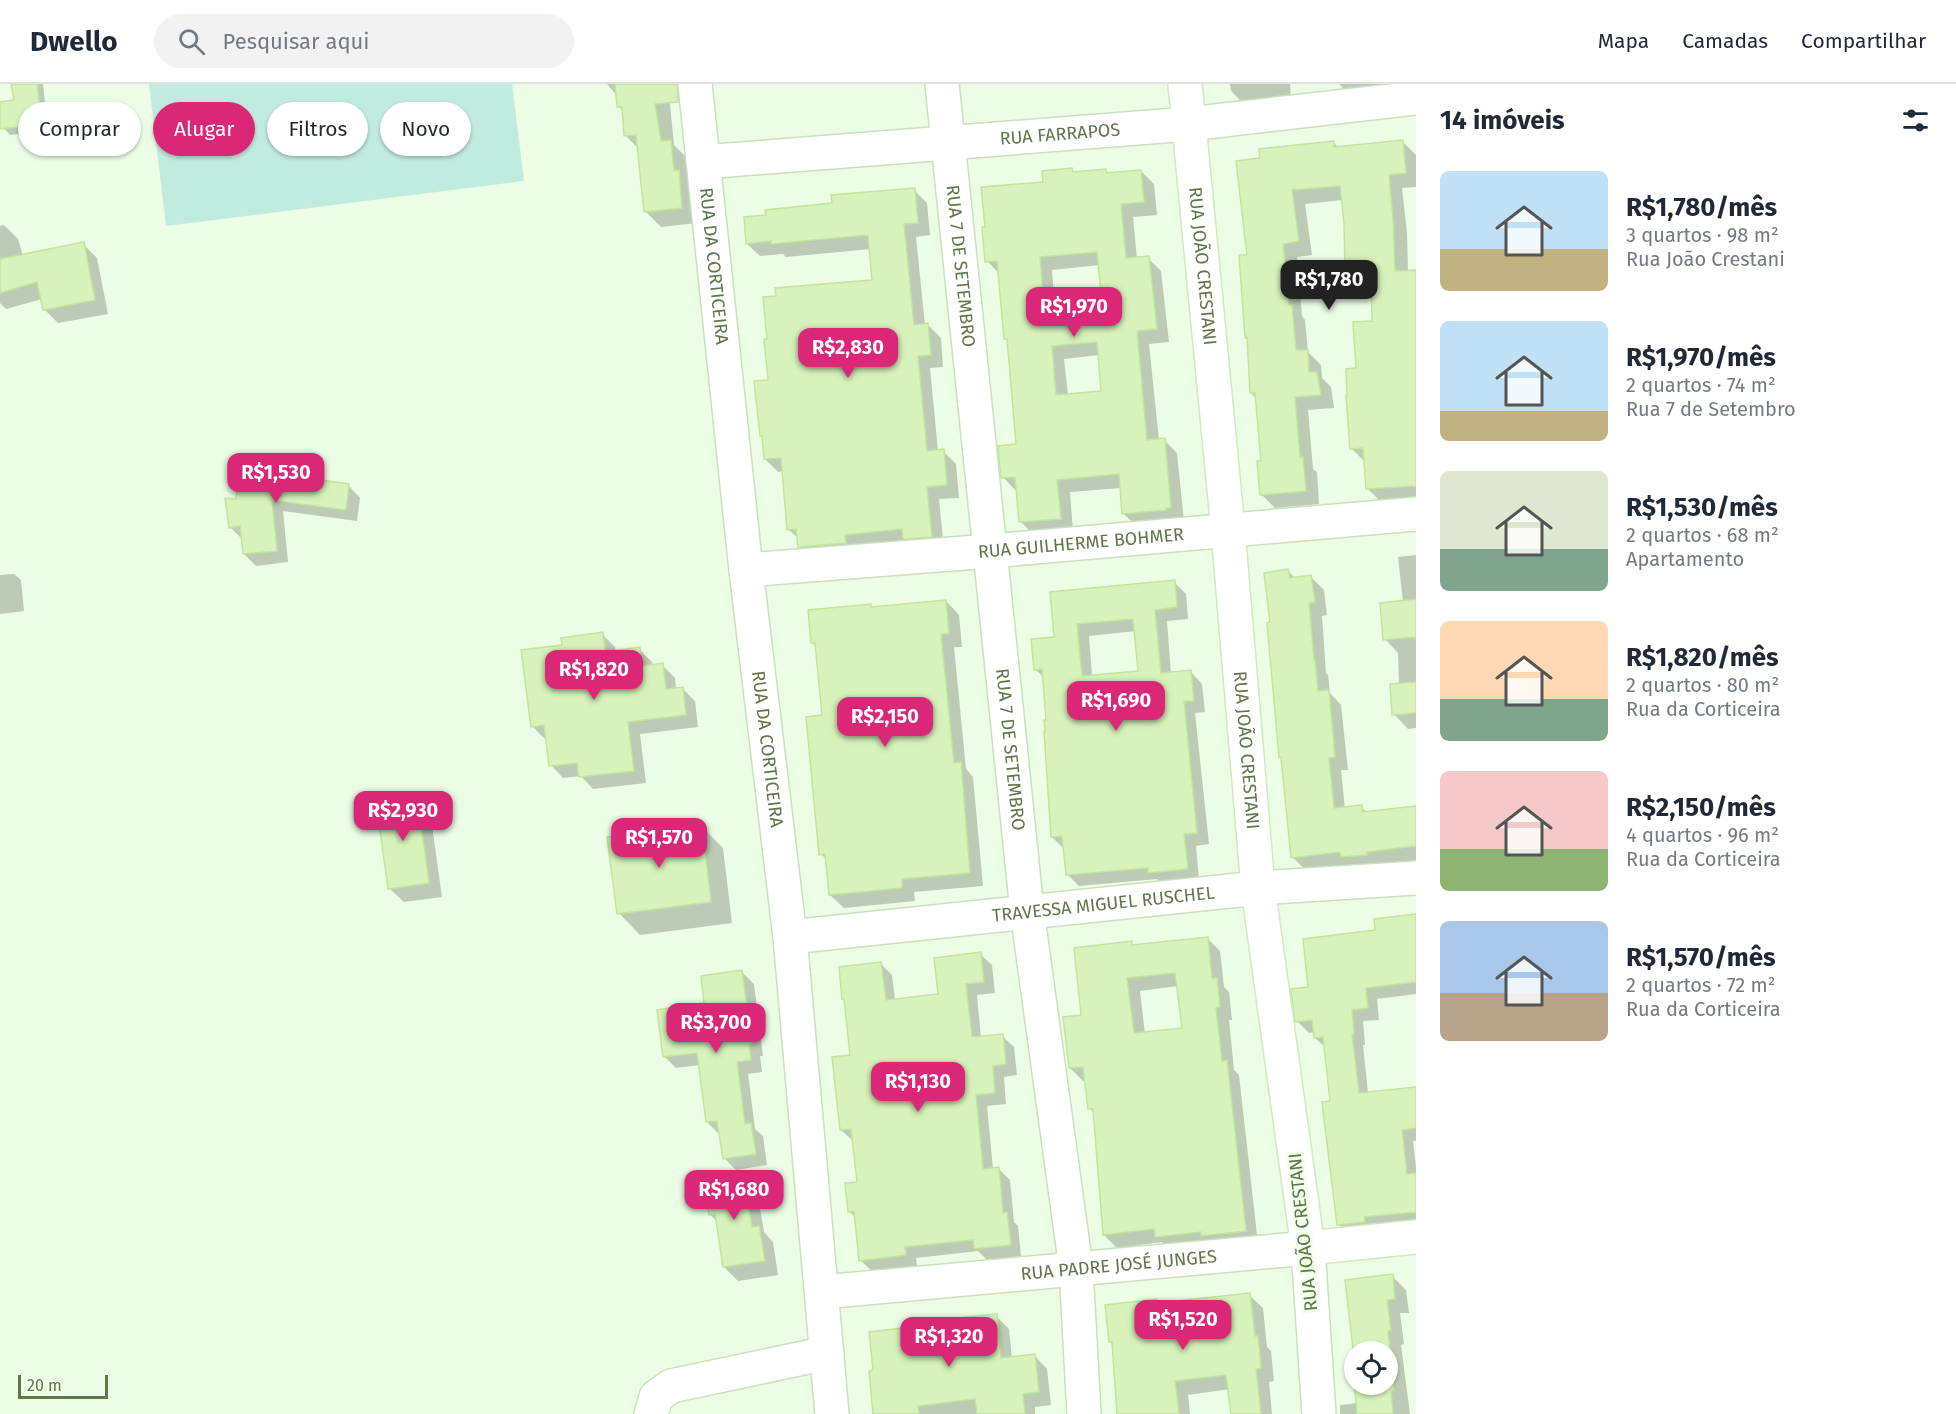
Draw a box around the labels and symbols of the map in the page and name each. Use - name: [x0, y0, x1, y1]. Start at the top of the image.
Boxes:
- street label: RUA FARRAPOS: [999, 118, 1121, 150]
- street label: RUA 7 DE SETEMBRO: [941, 184, 980, 348]
- street label: RUA DA CORTICEIRA: [695, 186, 733, 346]
- street label: RUA JOÃO CRESTANI: [1184, 186, 1221, 346]
- pin: R$1,780: [1274, 260, 1384, 311]
- pin: R$1,970: [1019, 287, 1129, 338]
- pin: R$2,830: [793, 328, 903, 379]
- pin: R$1,530: [221, 453, 331, 504]
- street label: RUA GUILHERME BOHMER: [977, 523, 1185, 563]
- pin: R$1,820: [539, 650, 649, 701]
- street label: RUA 7 DE SETEMBRO: [991, 667, 1030, 832]
- street label: RUA DA CORTICEIRA: [747, 669, 788, 829]
- street label: RUA JOÃO CRESTANI: [1229, 670, 1264, 830]
- pin: R$1,690: [1061, 681, 1171, 732]
- pin: R$2,150: [830, 697, 940, 748]
- pin: R$2,930: [348, 791, 458, 842]
- pin: R$1,570: [604, 818, 714, 869]
- street label: TRAVESSA MIGUEL RUSCHEL: [991, 882, 1216, 927]
- pin: R$3,700: [661, 1003, 771, 1054]
- pin: R$1,130: [863, 1062, 973, 1113]
- street label: RUA JOÃO CRESTANI: [1283, 1152, 1322, 1312]
- pin: R$1,680: [679, 1170, 789, 1221]
- street label: RUA PADRE JOSÉ JUNGES: [1020, 1245, 1218, 1285]
- pin: R$1,520: [1128, 1300, 1238, 1351]
- pin: R$1,320: [894, 1317, 1004, 1368]
- scale bar: [18, 1372, 108, 1400]

